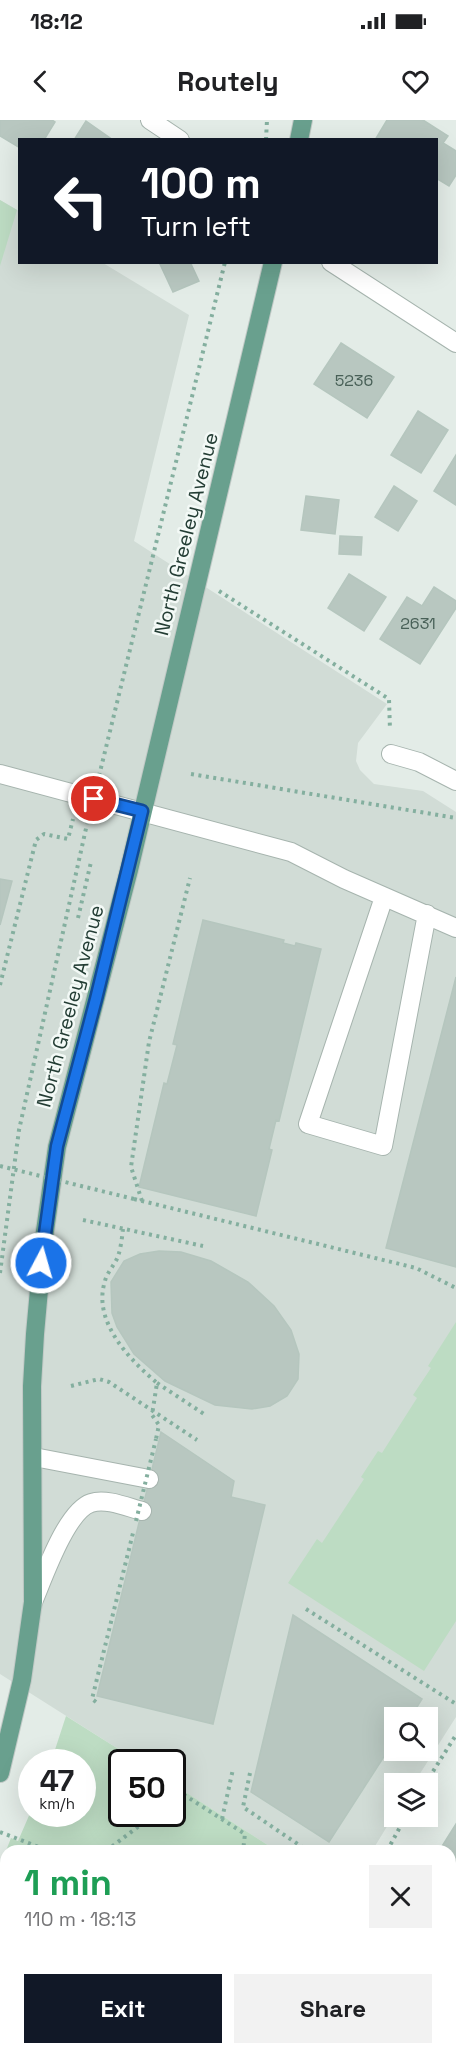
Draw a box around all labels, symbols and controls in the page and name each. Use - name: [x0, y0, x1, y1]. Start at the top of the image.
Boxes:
- text: 18:12: [30, 7, 83, 35]
- text: Routely: [177, 64, 279, 99]
- icon: back: [24, 65, 57, 98]
- icon: heart: [399, 65, 432, 98]
- text: 100 m: [141, 157, 261, 210]
- icon: left: [42, 162, 120, 240]
- text: Turn left: [141, 209, 251, 244]
- house number: 5236: [335, 370, 373, 391]
- street label: North Greeley Avenue: [148, 430, 224, 638]
- house number: 2631: [400, 613, 436, 634]
- pin: [68, 773, 119, 824]
- icon: arrive: [77, 782, 110, 815]
- street label: North Greeley Avenue: [30, 902, 110, 1110]
- position arrow: [9, 1231, 73, 1295]
- map controls: [384, 1707, 438, 1827]
- button: search: [384, 1707, 438, 1761]
- speed limit sign: 50: [108, 1749, 186, 1827]
- text: 47: [40, 1761, 74, 1800]
- button: layers: [384, 1773, 438, 1827]
- text: km/h: [39, 1794, 75, 1813]
- text: 1 min: [24, 1860, 112, 1906]
- button: close: [369, 1865, 432, 1928]
- text: 110 m · 18:13: [24, 1906, 136, 1932]
- button: Exit: [24, 1974, 222, 2043]
- button: Share: [234, 1974, 432, 2043]

